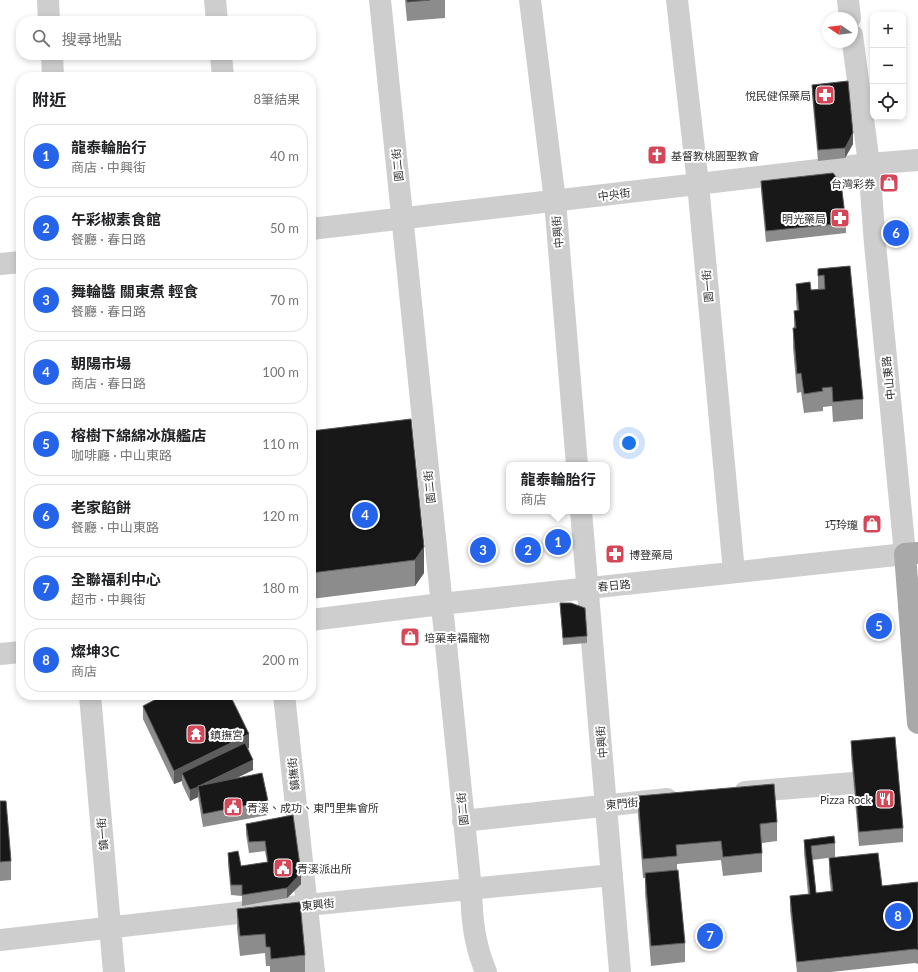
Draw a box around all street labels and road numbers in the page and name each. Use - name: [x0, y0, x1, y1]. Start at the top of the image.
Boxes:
- street label: 園二街: [389, 148, 405, 182]
- street label: 中央街: [597, 186, 631, 202]
- street label: 中興街: [549, 215, 565, 249]
- street label: 園一街: [699, 269, 715, 303]
- street label: 中山東路: [879, 355, 897, 401]
- street label: 園二街: [421, 470, 437, 504]
- street label: 春日路: [597, 577, 631, 593]
- street label: 中興街: [593, 725, 609, 759]
- street label: 鎮撫街: [285, 757, 301, 791]
- street label: 園二街: [454, 792, 470, 826]
- street label: 東門街: [605, 795, 639, 811]
- street label: 鎮一街: [94, 817, 110, 851]
- street label: 東興街: [301, 896, 335, 912]

